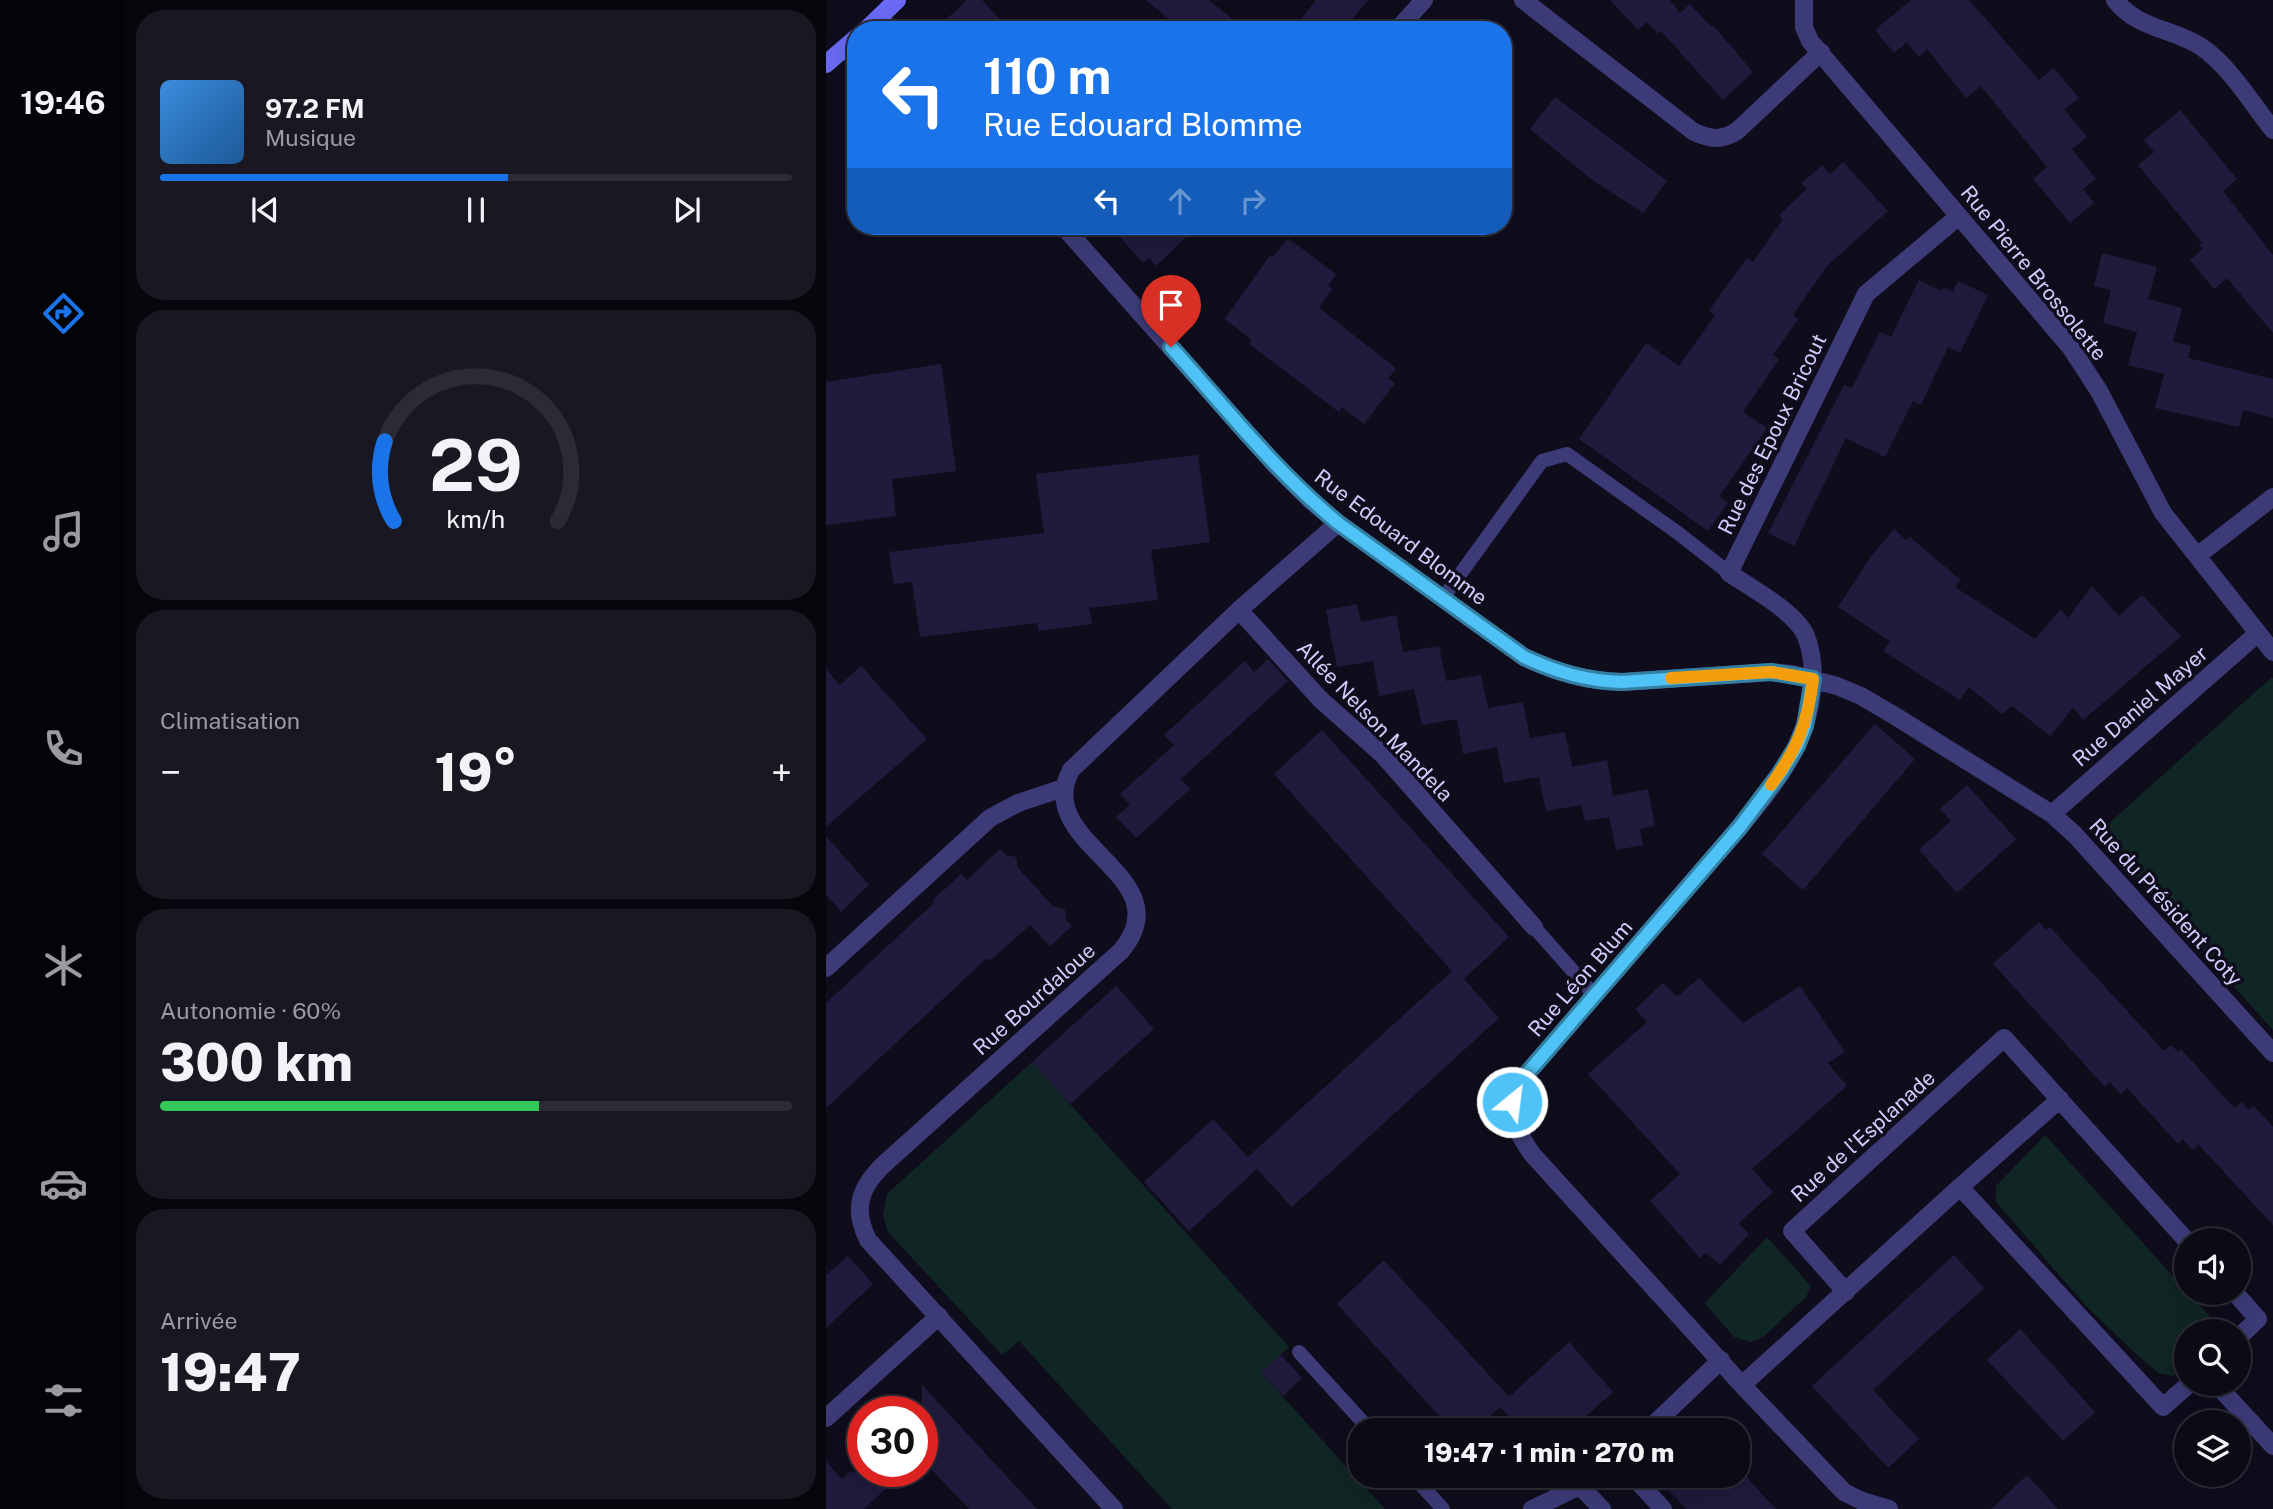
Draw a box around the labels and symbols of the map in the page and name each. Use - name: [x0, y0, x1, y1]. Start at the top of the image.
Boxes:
- street label: Rue Pierre Brossolette: [1956, 180, 2112, 366]
- pin: [1141, 275, 1201, 347]
- street label: Rue des Epoux Bricout: [1713, 330, 1831, 538]
- street label: Rue Edouard Blomme: [1310, 464, 1492, 610]
- street label: Allée Nelson Mandela: [1292, 636, 1458, 806]
- street label: Rue Daniel Mayer: [2067, 641, 2213, 771]
- street label: Rue du Président Coty: [2084, 813, 2248, 991]
- street label: Rue Léon Blum: [1523, 915, 1637, 1041]
- street label: Rue Bourdaloue: [968, 938, 1100, 1060]
- position arrow: [1475, 1065, 1549, 1139]
- street label: Rue de l'Esplanade: [1786, 1065, 1940, 1207]
- speed limit sign: 30: [847, 1396, 938, 1487]

